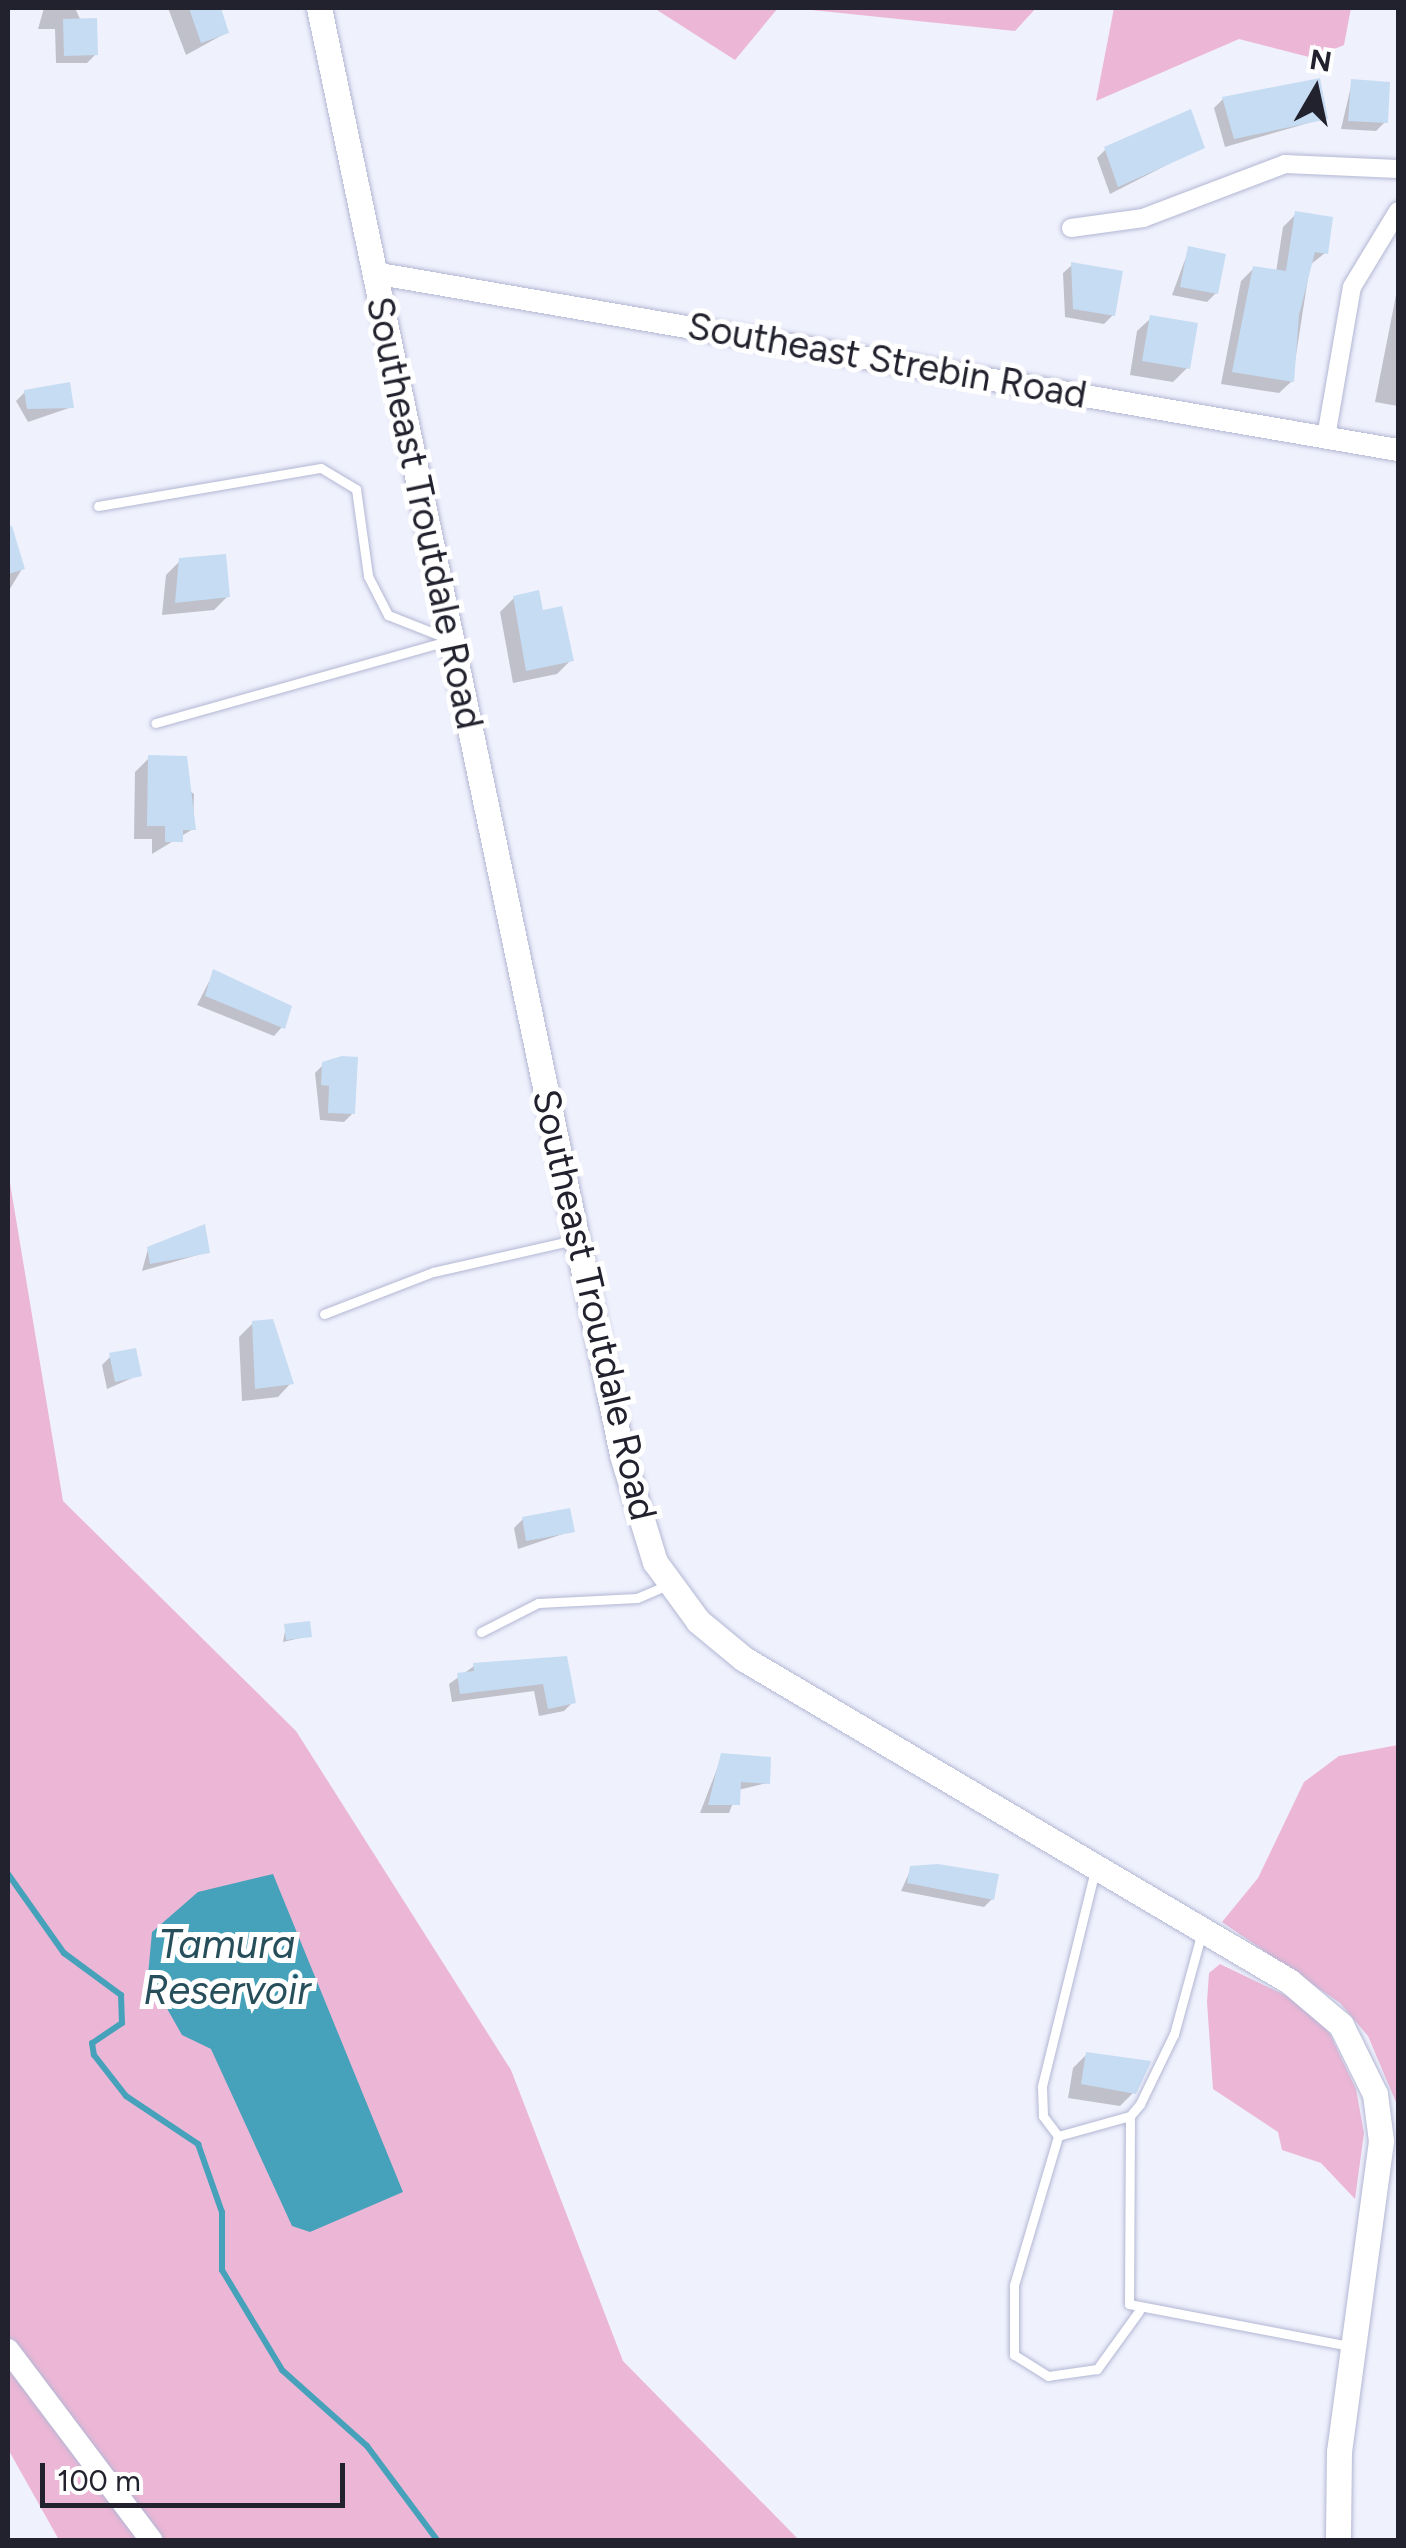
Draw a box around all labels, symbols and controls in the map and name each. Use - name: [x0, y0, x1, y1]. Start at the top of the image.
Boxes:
- north arrow: [1266, 40, 1366, 140]
- text: N: [1307, 42, 1334, 79]
- street label: Southeast Troutdale Road: [356, 293, 492, 733]
- street label: Southeast Strebin Road: [684, 303, 1090, 419]
- street label: Southeast Troutdale Road: [522, 1085, 666, 1525]
- water label: Tamura Reservoir: [143, 1920, 311, 2014]
- scale bar: [45, 2443, 350, 2505]
- text: 100 m: [57, 2462, 141, 2499]

